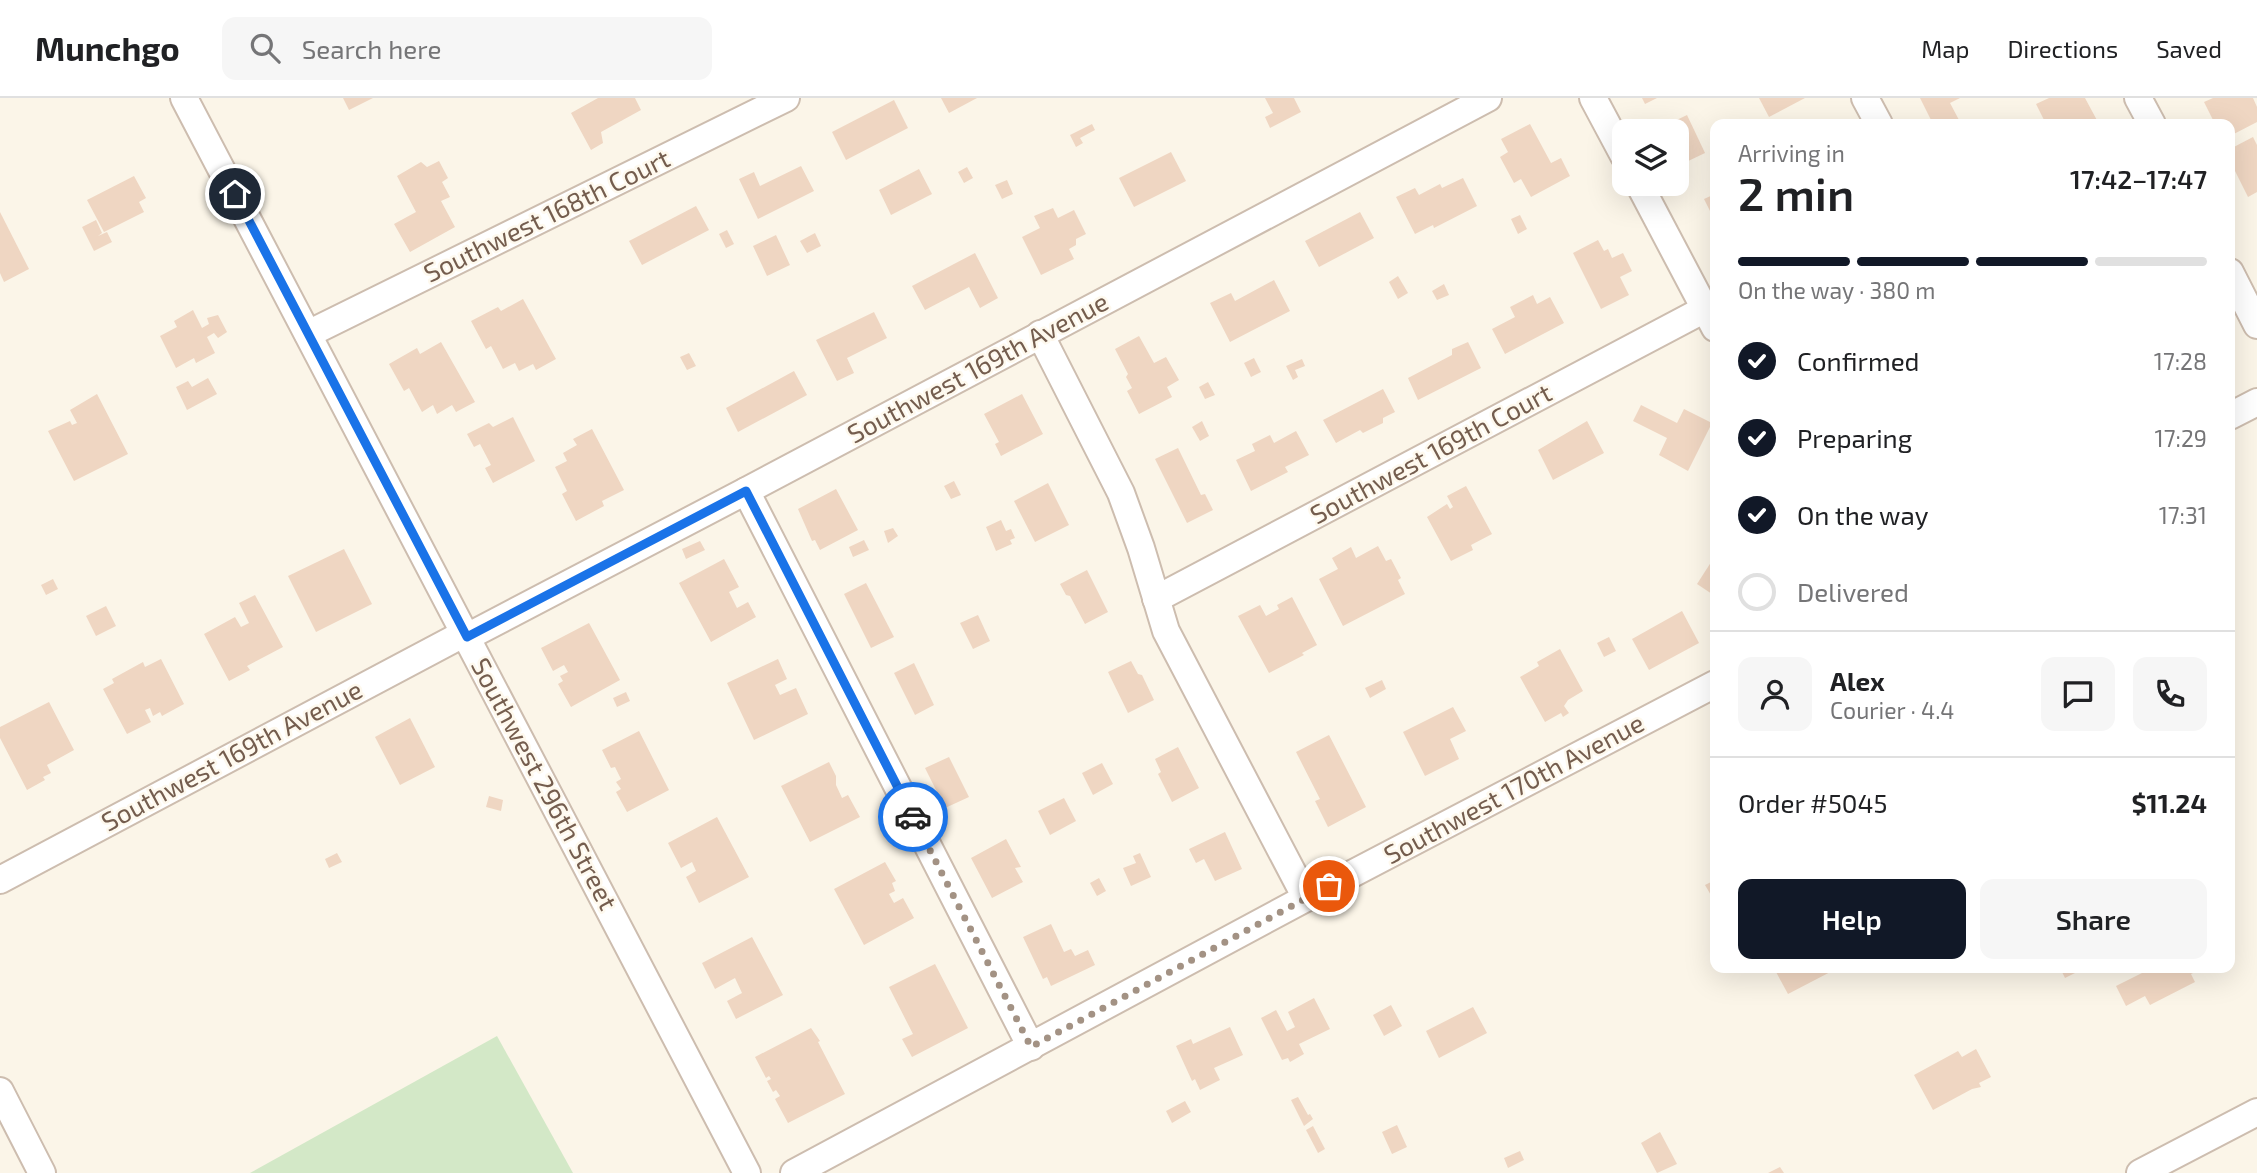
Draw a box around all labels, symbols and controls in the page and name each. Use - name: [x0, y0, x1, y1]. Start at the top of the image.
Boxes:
- search box: [222, 17, 712, 80]
- text: Munchgo: [35, 28, 180, 68]
- icon: search: [246, 29, 284, 67]
- text: Search here: [302, 33, 441, 64]
- text: Map: [1921, 34, 1969, 63]
- text: Directions: [2007, 34, 2118, 63]
- text: Saved: [2156, 34, 2222, 63]
- map controls: [1612, 119, 1689, 196]
- button: layers: [1612, 119, 1689, 196]
- text: Arriving in: [1738, 139, 1845, 167]
- street label: Southwest 168th Court: [418, 142, 675, 288]
- text: 17:42–17:47: [2070, 163, 2207, 194]
- pin: [205, 164, 265, 224]
- text: 2 min: [1738, 165, 1854, 220]
- icon: home: [216, 175, 254, 213]
- text: On the way · 380 m: [1738, 276, 1935, 304]
- street label: Southwest 169th Avenue: [842, 285, 1113, 449]
- icon: check: [1738, 342, 1776, 380]
- text: Confirmed: [1797, 345, 1920, 376]
- text: 17:28: [2154, 347, 2207, 375]
- street label: Southwest 169th Court: [1304, 376, 1556, 530]
- icon: check: [1738, 419, 1776, 457]
- text: Preparing: [1797, 422, 1912, 453]
- text: 17:29: [2155, 424, 2207, 452]
- icon: check: [1738, 496, 1776, 534]
- text: On the way: [1797, 499, 1928, 530]
- text: 17:31: [2159, 501, 2207, 529]
- text: Delivered: [1797, 576, 1909, 607]
- street label: Southwest 296th Street: [466, 652, 625, 915]
- button: person: [1738, 657, 1812, 731]
- button: chat: [2041, 657, 2115, 731]
- button: phone: [2133, 657, 2207, 731]
- text: Alex: [1830, 665, 1885, 696]
- street label: Southwest 169th Avenue: [96, 673, 367, 837]
- text: Courier · 4.4: [1830, 696, 1954, 724]
- street label: Southwest 170th Avenue: [1378, 706, 1649, 869]
- courier: [878, 782, 948, 852]
- text: Order #5045: [1738, 787, 1887, 818]
- text: $11.24: [2131, 787, 2207, 818]
- icon: car: [894, 798, 932, 836]
- pin: [1299, 856, 1359, 916]
- icon: bag: [1310, 867, 1348, 905]
- button: Help: [1738, 879, 1966, 959]
- button: Share: [1980, 879, 2207, 959]

